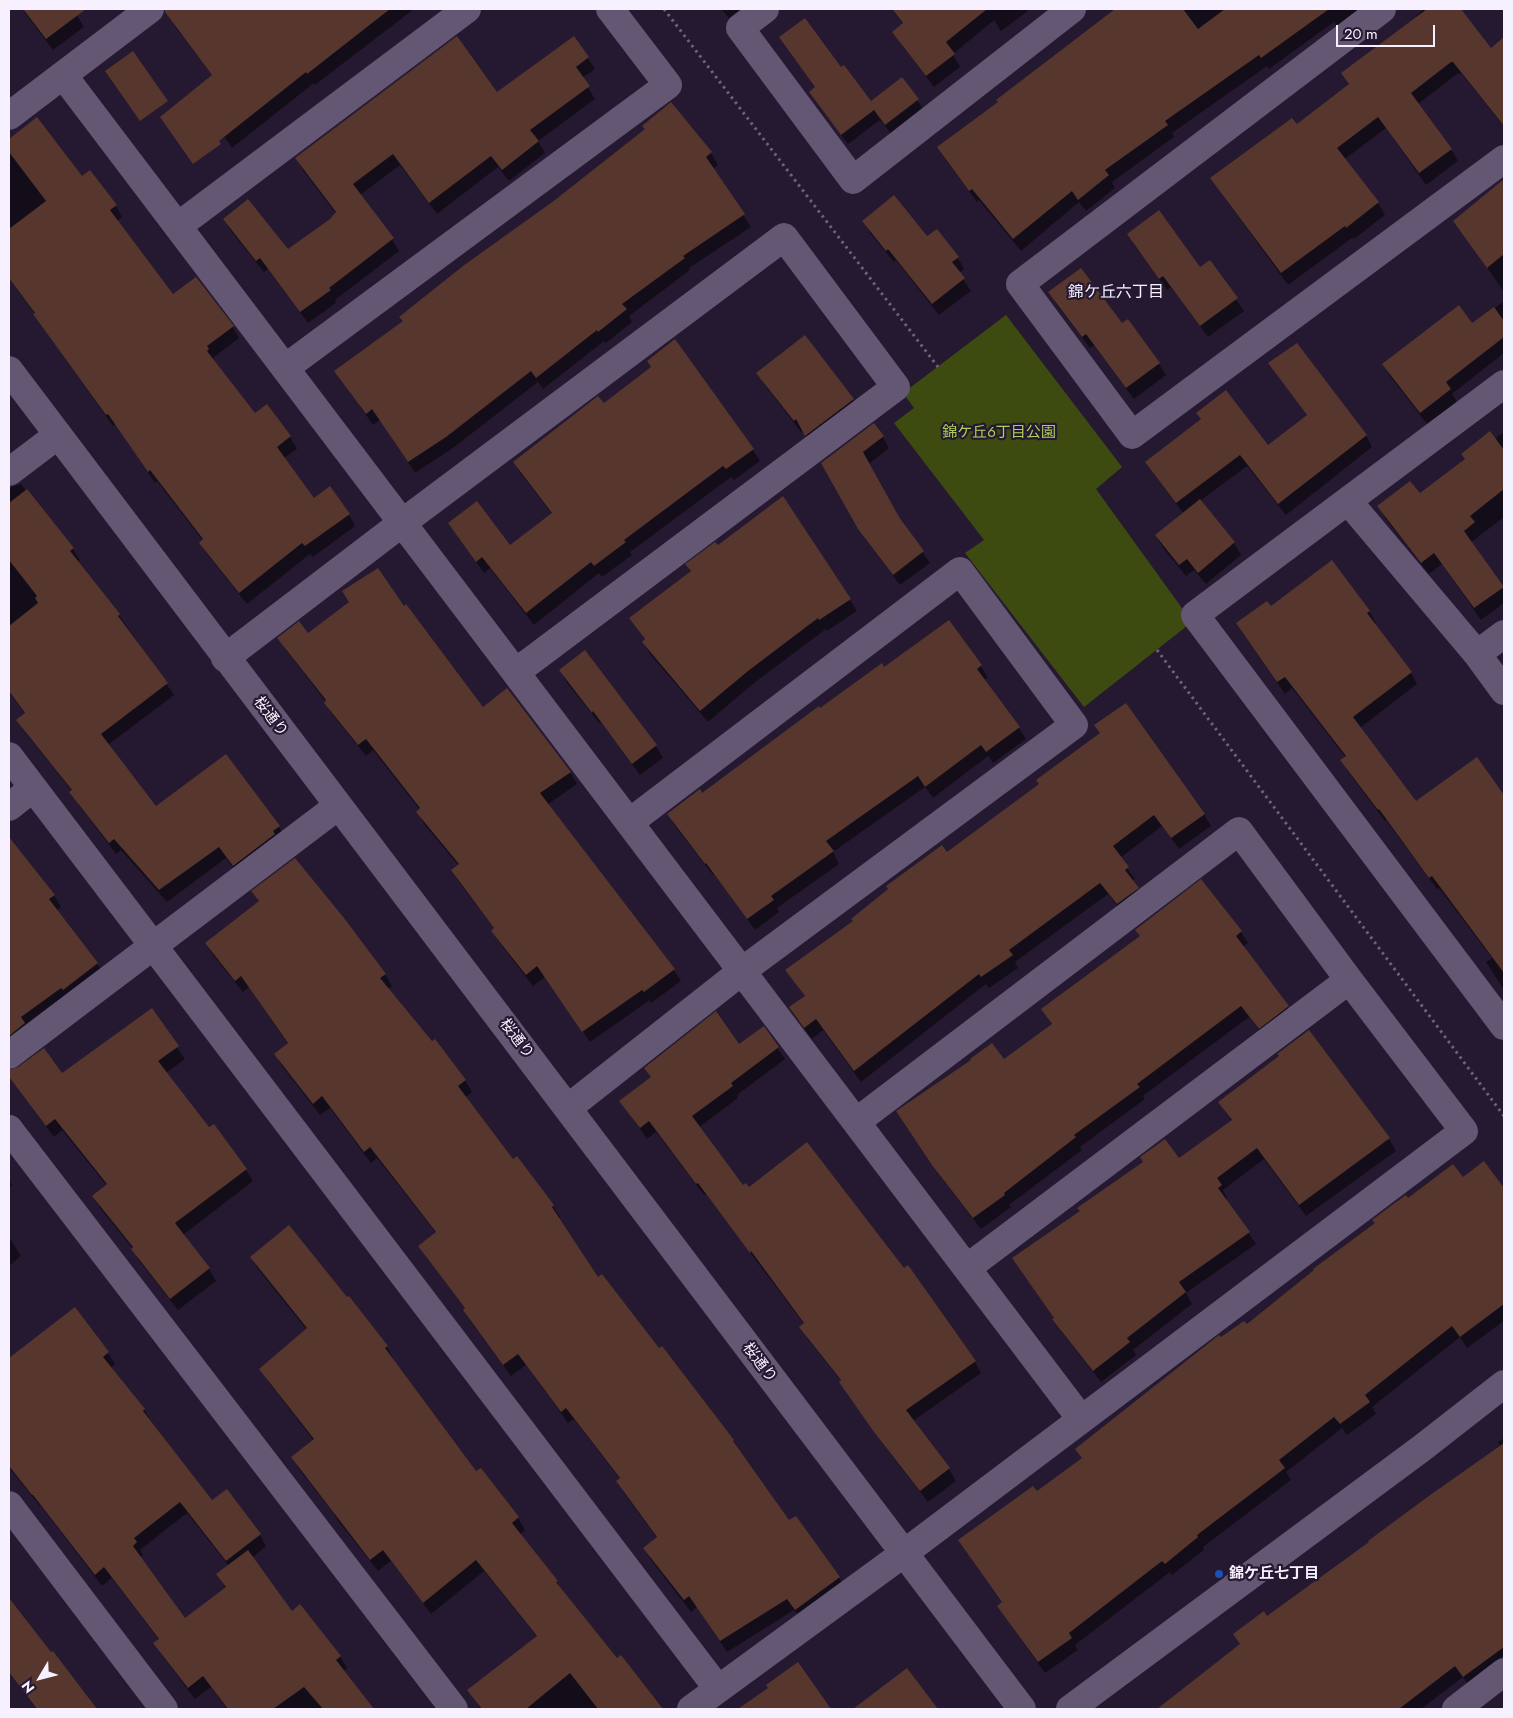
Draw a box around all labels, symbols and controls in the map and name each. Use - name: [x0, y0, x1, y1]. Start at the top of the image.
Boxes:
- scale bar: [1338, 15, 1437, 47]
- text: 20 m: [1344, 23, 1378, 45]
- district label: 錦ケ丘六丁目: [1068, 283, 1164, 303]
- park label: 錦ケ丘6丁目公園: [942, 424, 1056, 442]
- street label: 桜通り: [249, 694, 291, 740]
- street label: 桜通り: [495, 1016, 537, 1062]
- street label: 桜通り: [738, 1340, 780, 1386]
- place label: 錦ケ丘七丁目: [1229, 1565, 1319, 1583]
- marker: 錦ケ丘七丁目: [1213, 1568, 1225, 1580]
- north arrow: [15, 1653, 65, 1703]
- text: N: [17, 1677, 39, 1697]

